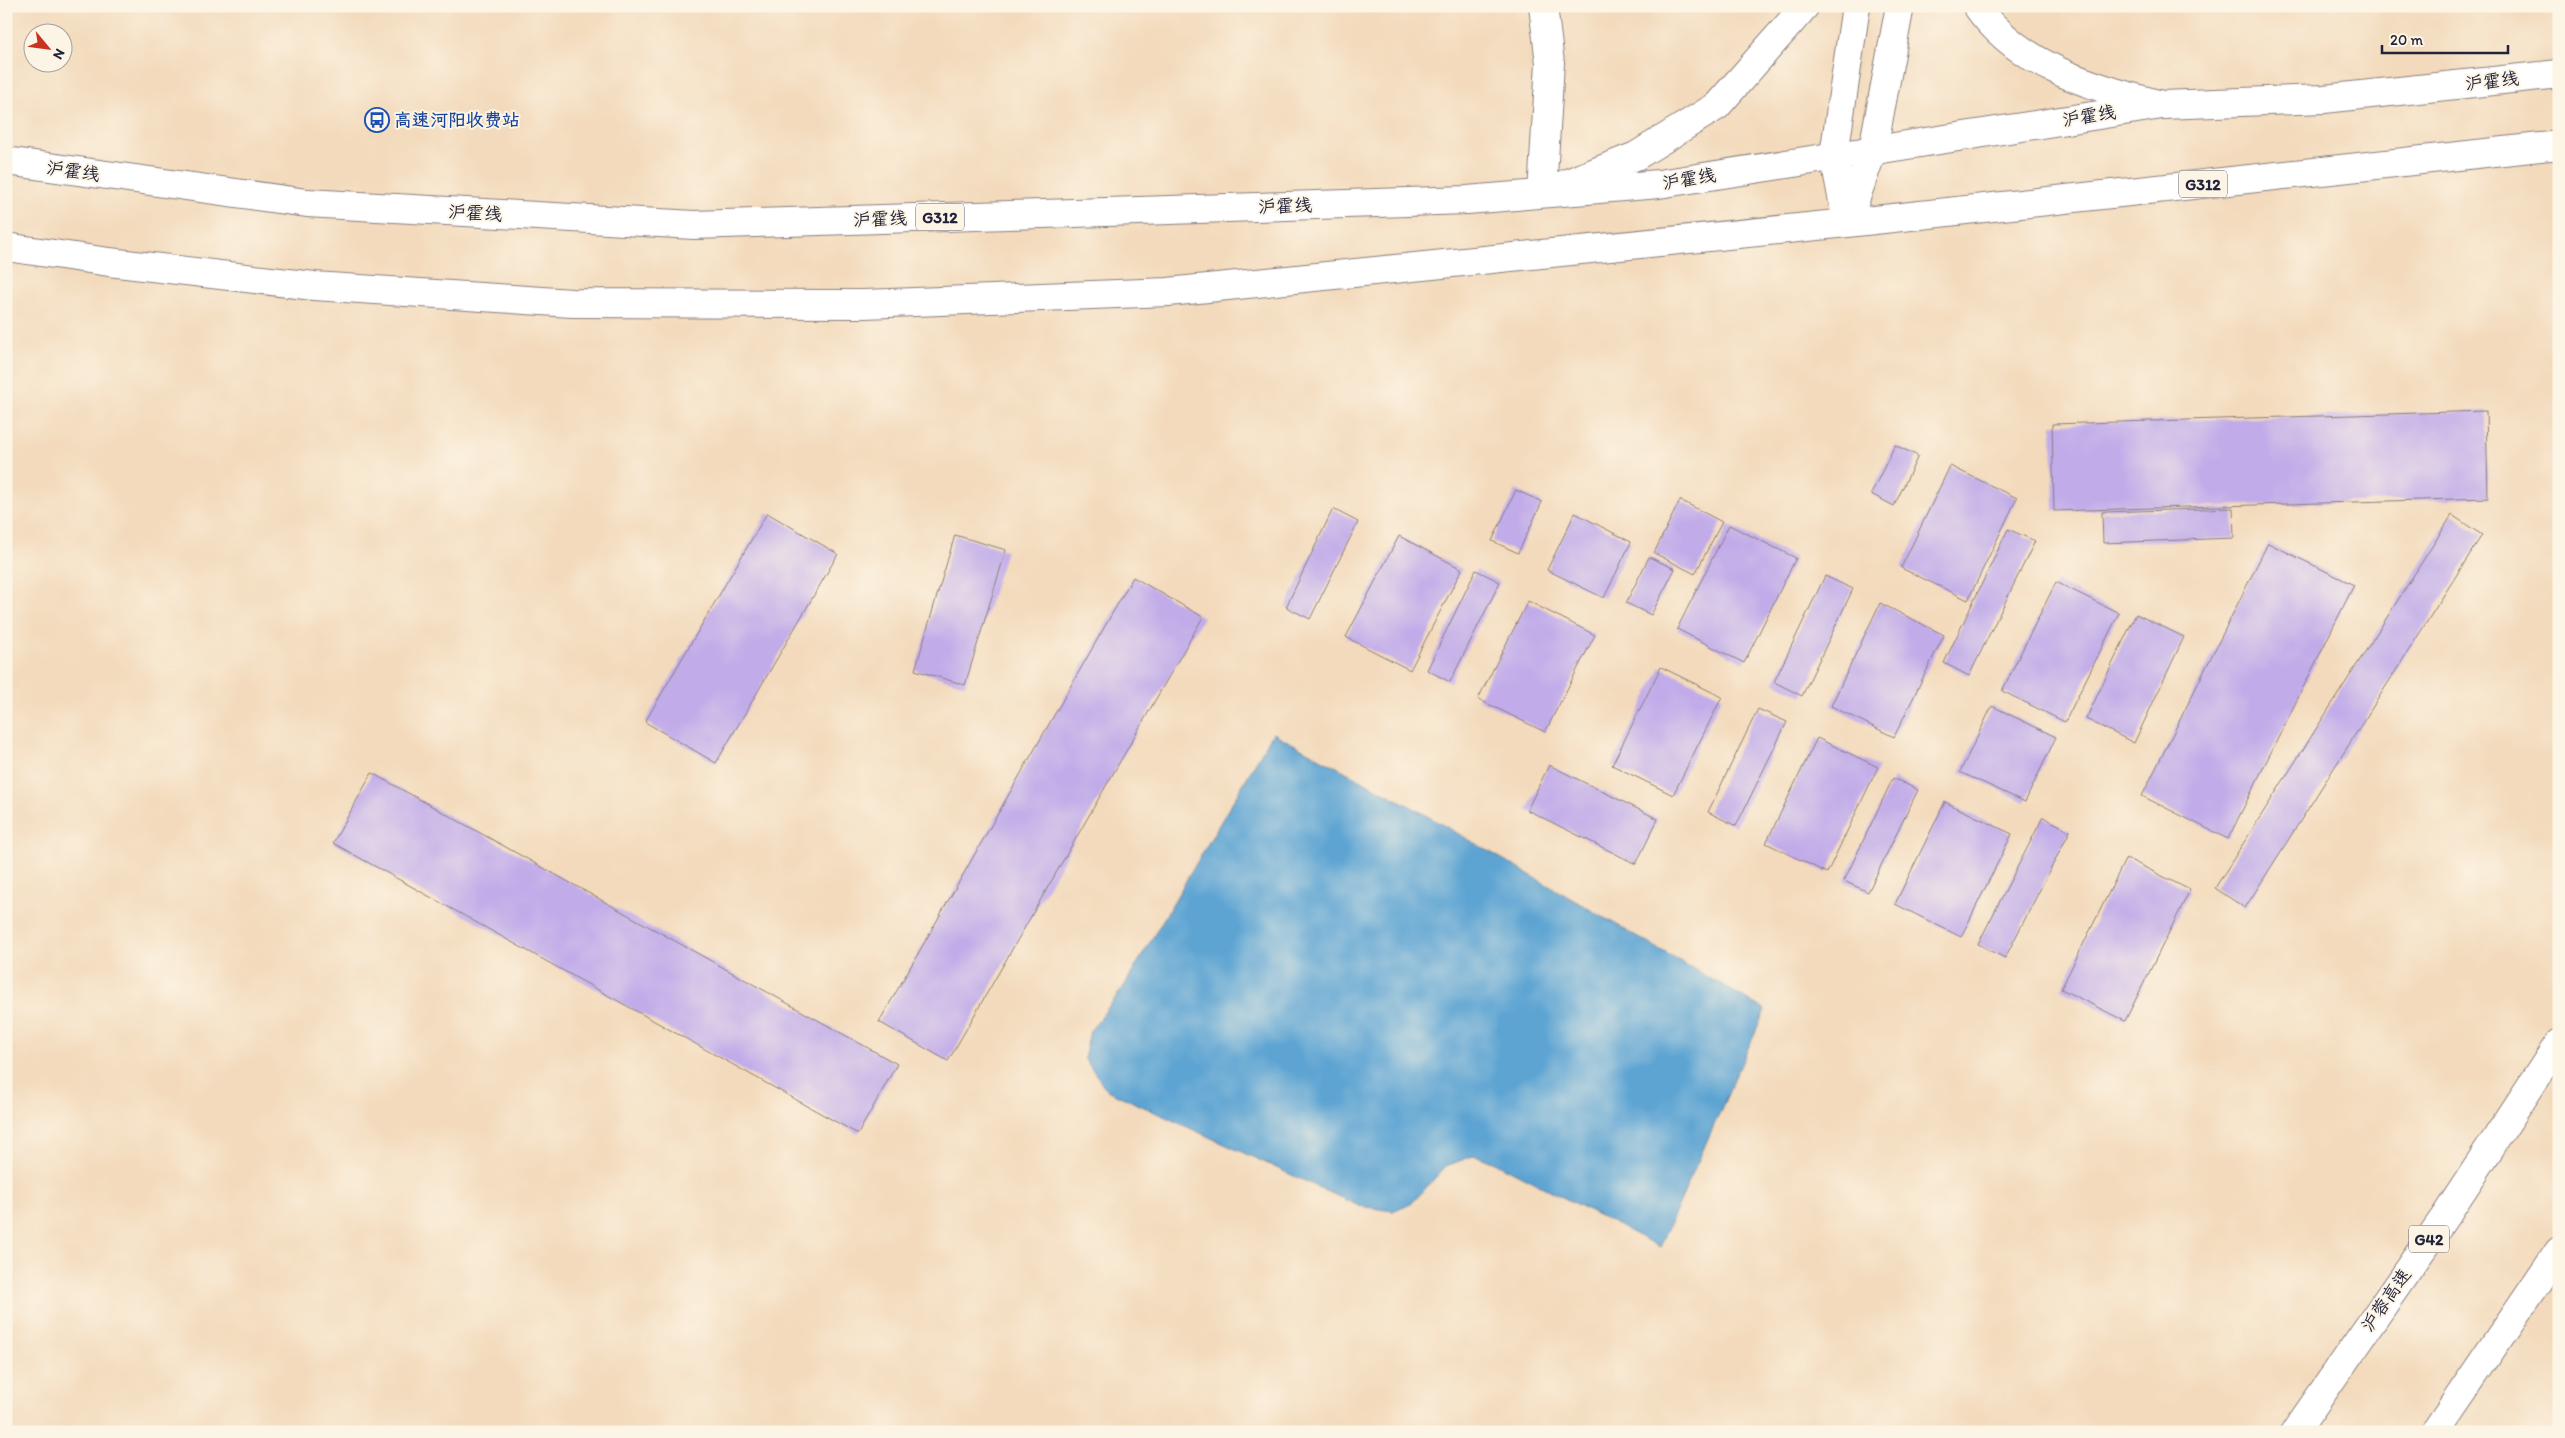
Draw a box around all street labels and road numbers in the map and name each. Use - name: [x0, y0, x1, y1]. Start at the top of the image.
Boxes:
- street label: 沪霍线: [2464, 67, 2520, 95]
- street label: 沪霍线: [2061, 101, 2117, 131]
- street label: 沪霍线: [45, 156, 101, 186]
- street label: 沪霍线: [1661, 164, 1717, 194]
- road number: G312: [2179, 170, 2227, 198]
- street label: 沪霍线: [1258, 194, 1312, 218]
- street label: 沪霍线: [447, 201, 503, 225]
- road number: G312: [916, 203, 964, 230]
- street label: 沪霍线: [853, 207, 907, 231]
- road number: G42: [2409, 1226, 2449, 1252]
- street label: 沪蓉高速: [2356, 1264, 2416, 1336]

